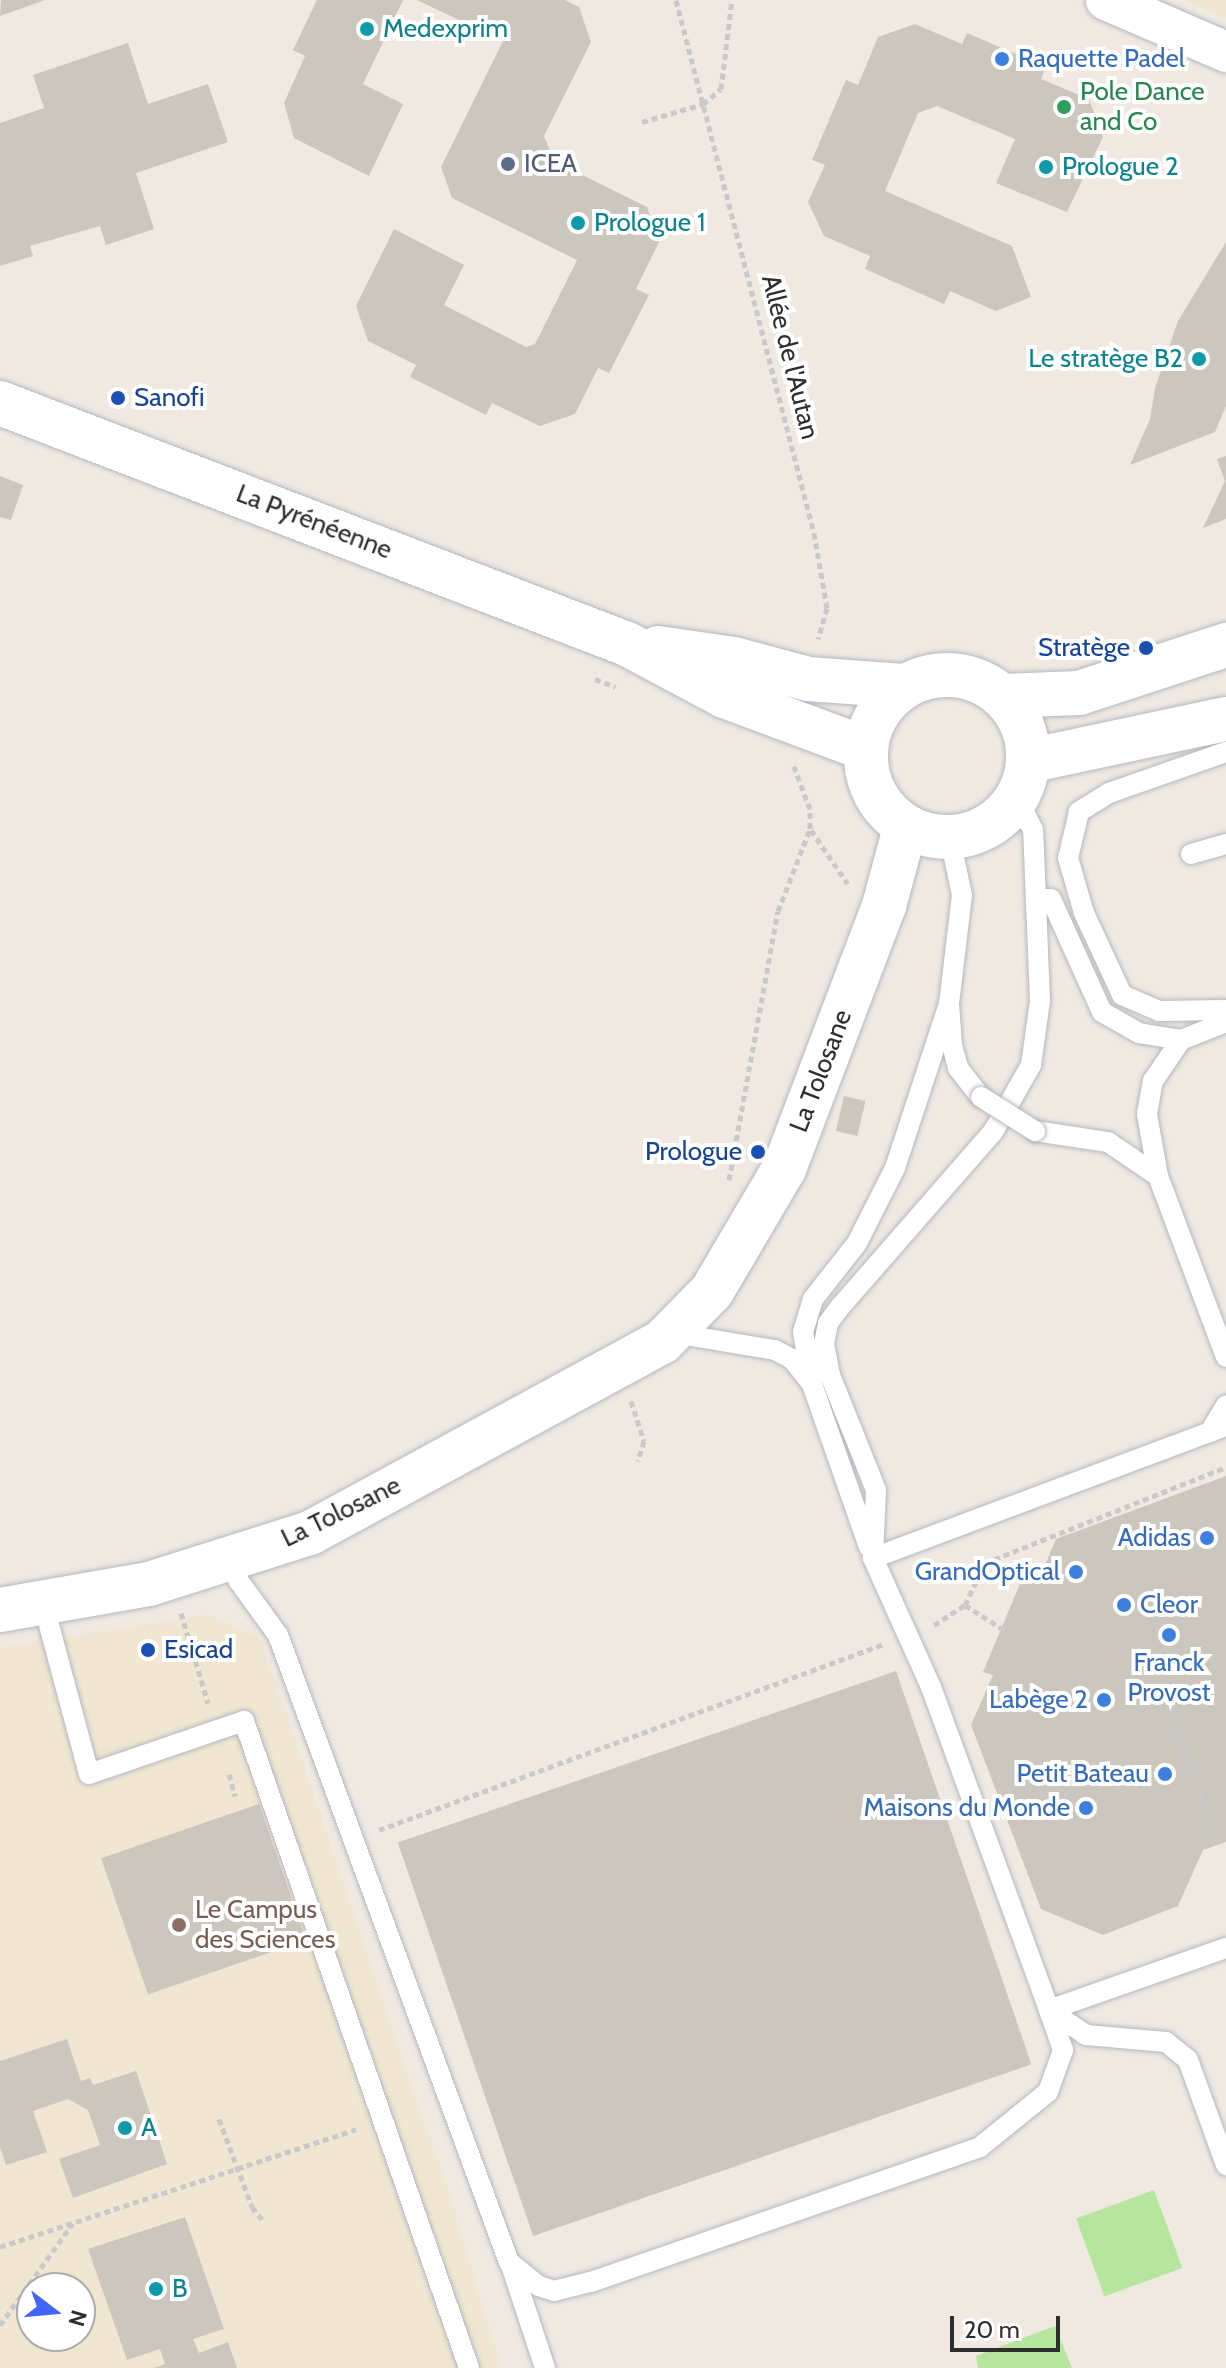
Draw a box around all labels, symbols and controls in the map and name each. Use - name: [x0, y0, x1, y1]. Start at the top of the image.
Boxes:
- place label: Medexprim: [383, 13, 508, 45]
- marker: Medexprim: [358, 20, 376, 38]
- place label: Raquette Padel: [1018, 43, 1185, 75]
- marker: Raquette Padel: [993, 50, 1011, 68]
- place label: Pole Dance and Co: [1080, 76, 1205, 138]
- marker: Pole Dance and Co: [1055, 98, 1073, 116]
- place label: ICEA: [524, 148, 577, 180]
- place label: Prologue 2: [1062, 151, 1179, 183]
- marker: ICEA: [499, 155, 517, 173]
- marker: Prologue 2: [1037, 158, 1055, 176]
- place label: Prologue 1: [594, 207, 705, 239]
- marker: Prologue 1: [569, 214, 587, 232]
- street label: Allée de l'Autan: [754, 272, 826, 442]
- place label: Le stratège B2: [1028, 343, 1183, 375]
- marker: Le stratège B2: [1190, 350, 1208, 368]
- place label: Sanofi: [134, 382, 204, 414]
- marker: Sanofi: [109, 389, 127, 407]
- street label: La Pyrénéenne: [232, 478, 396, 566]
- place label: Stratège: [1038, 632, 1130, 664]
- marker: Stratège: [1137, 639, 1155, 657]
- street label: La Tolosane: [783, 1005, 859, 1137]
- place label: Prologue: [645, 1136, 742, 1168]
- marker: Prologue: [749, 1143, 767, 1161]
- street label: La Tolosane: [276, 1470, 406, 1554]
- place label: Adidas: [1118, 1522, 1191, 1554]
- marker: Adidas: [1198, 1529, 1216, 1547]
- place label: GrandOptical: [915, 1556, 1060, 1588]
- marker: GrandOptical: [1067, 1563, 1085, 1581]
- place label: Cleor: [1140, 1589, 1198, 1621]
- marker: Cleor: [1115, 1596, 1133, 1614]
- marker: Franck Provost: [1160, 1626, 1178, 1644]
- place label: Esicad: [164, 1634, 233, 1666]
- marker: Esicad: [139, 1641, 157, 1659]
- place label: Franck Provost: [1128, 1647, 1210, 1708]
- place label: Labège 2: [989, 1684, 1088, 1716]
- marker: Labège 2: [1095, 1691, 1113, 1709]
- place label: Petit Bateau: [1016, 1758, 1149, 1790]
- marker: Petit Bateau: [1156, 1765, 1174, 1783]
- place label: Maisons du Monde: [864, 1792, 1070, 1824]
- marker: Maisons du Monde: [1077, 1799, 1095, 1817]
- place label: Le Campus des Sciences: [195, 1894, 335, 1956]
- marker: Le Campus des Sciences: [170, 1916, 188, 1934]
- place label: A: [141, 2112, 157, 2144]
- marker: A: [116, 2119, 134, 2137]
- north arrow: [16, 2272, 96, 2352]
- place label: B: [172, 2273, 188, 2305]
- marker: B: [147, 2280, 165, 2298]
- scale bar: [954, 2300, 1064, 2350]
- text: N: [63, 2307, 93, 2329]
- text: 20 m: [964, 2315, 1020, 2344]

